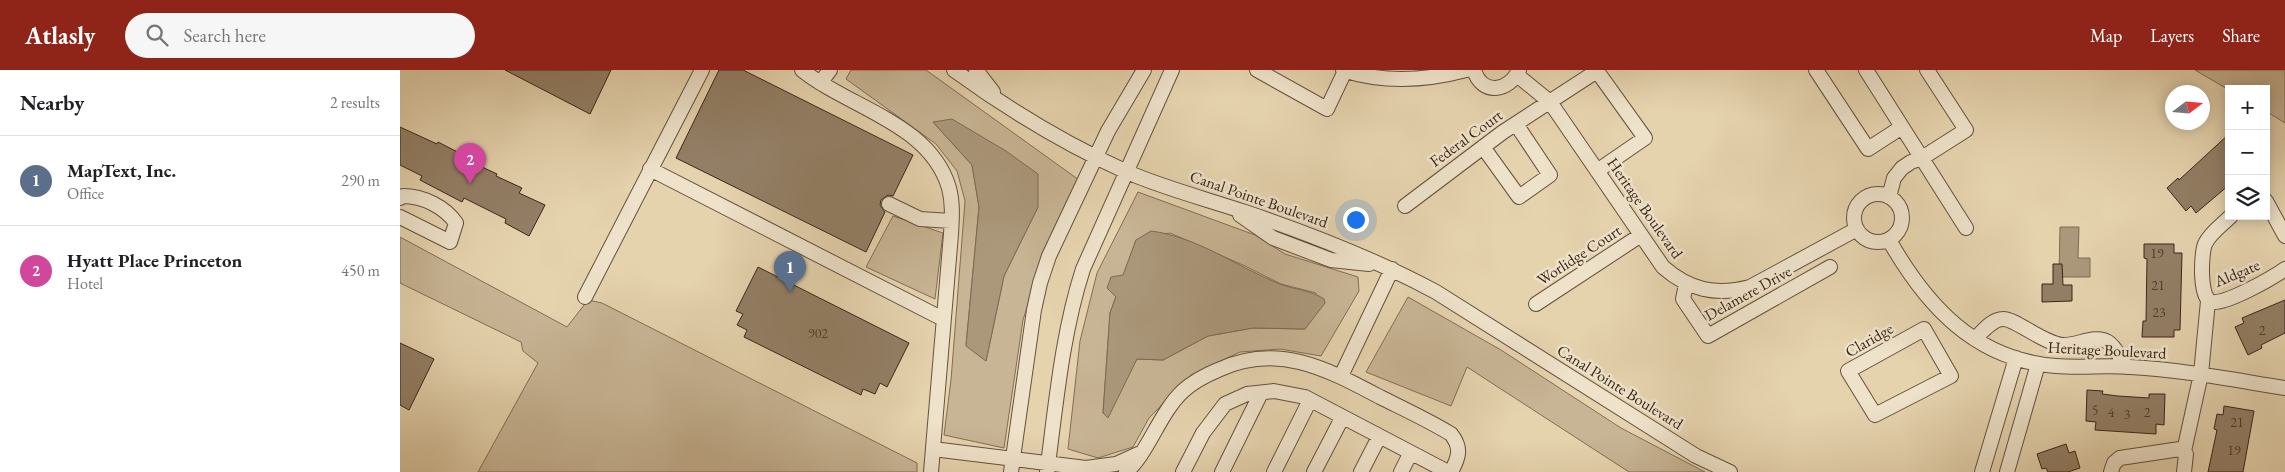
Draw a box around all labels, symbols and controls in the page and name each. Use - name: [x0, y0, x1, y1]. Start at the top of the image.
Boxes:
- search box: [125, 13, 475, 58]
- text: Atlasly: [25, 20, 95, 51]
- icon: search: [143, 21, 171, 49]
- text: Search here: [183, 23, 266, 48]
- text: Map: [2090, 24, 2122, 47]
- text: Layers: [2150, 24, 2194, 47]
- text: Share: [2222, 24, 2260, 47]
- north arrow: [2165, 85, 2210, 130]
- map controls: [2225, 85, 2270, 220]
- button: +: [2225, 85, 2270, 130]
- text: Nearby: [20, 89, 84, 116]
- text: 2 results: [330, 92, 380, 113]
- street label: Federal Court: [1425, 105, 1507, 171]
- button: −: [2225, 130, 2270, 175]
- pin: 2: [454, 143, 486, 184]
- street label: Heritage Boulevard: [1602, 153, 1688, 263]
- text: MapText, Inc.: [67, 158, 176, 183]
- street label: Canal Pointe Boulevard: [1187, 165, 1332, 233]
- text: 1: [32, 170, 40, 191]
- text: 290 m: [341, 170, 380, 191]
- button: layers: [2225, 175, 2270, 220]
- text: Office: [67, 183, 104, 204]
- your location: [1343, 207, 1369, 233]
- street label: Worlidge Court: [1533, 220, 1625, 290]
- house number: 19: [2150, 244, 2164, 262]
- text: Hyatt Place Princeton: [67, 248, 242, 273]
- pin: 1: [774, 251, 806, 292]
- street label: Aldgate: [2210, 254, 2263, 292]
- text: 2: [32, 260, 40, 281]
- text: 450 m: [341, 260, 380, 281]
- street label: Delamere Drive: [1701, 261, 1795, 325]
- text: Hotel: [67, 273, 103, 294]
- house number: 21: [2151, 276, 2165, 294]
- house number: 23: [2152, 303, 2166, 321]
- street label: Claridge: [1841, 318, 1897, 362]
- house number: 2: [2259, 321, 2266, 339]
- house number: 902: [808, 324, 828, 342]
- street label: Heritage Boulevard: [2047, 336, 2168, 364]
- street label: Canal Pointe Boulevard: [1553, 340, 1688, 435]
- house number: 5: [2092, 401, 2098, 419]
- house number: 4: [2108, 403, 2115, 421]
- house number: 2: [2144, 403, 2151, 421]
- house number: 3: [2124, 405, 2131, 423]
- house number: 21: [2230, 413, 2244, 431]
- house number: 19: [2227, 441, 2241, 459]

